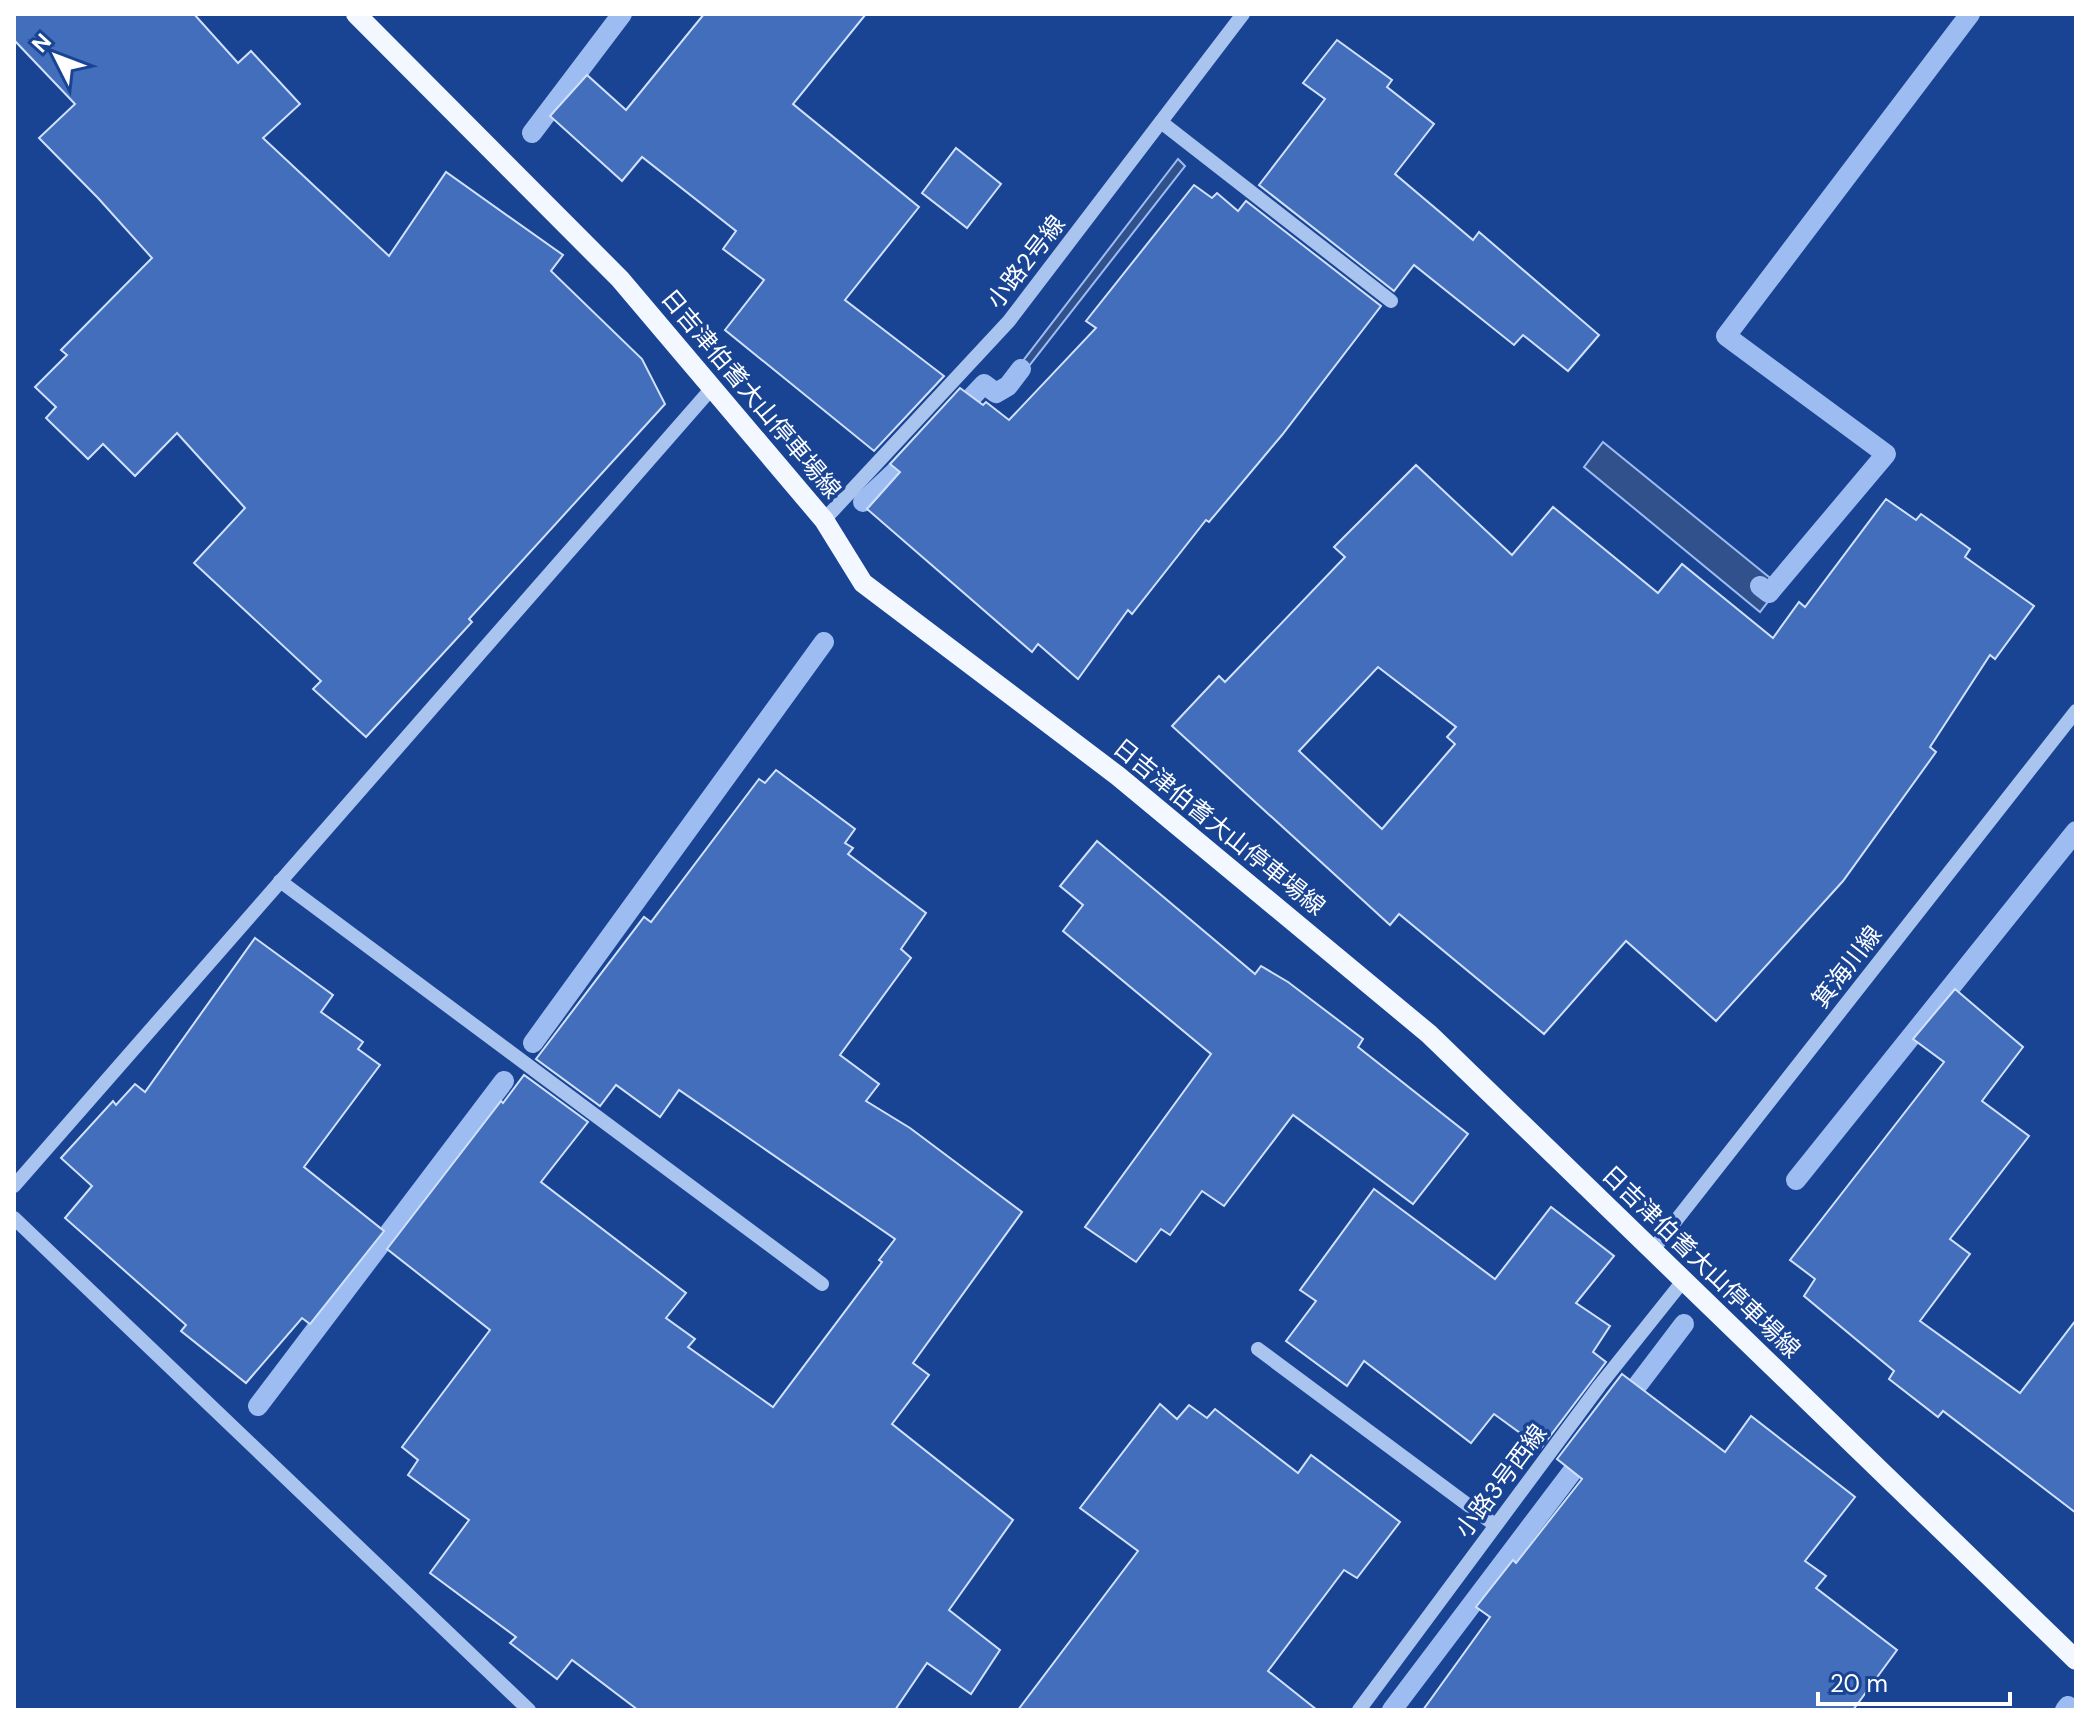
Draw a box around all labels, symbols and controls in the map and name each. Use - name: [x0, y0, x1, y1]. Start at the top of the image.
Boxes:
- north arrow: [16, 16, 96, 96]
- text: N: [25, 27, 58, 59]
- street label: 小路2号線: [980, 209, 1072, 315]
- street label: 日吉津伯耆大山停車場線: [655, 283, 848, 505]
- street label: 日吉津伯耆大山停車場線: [1107, 731, 1332, 922]
- street label: 箕海川線: [1805, 919, 1888, 1014]
- street label: 日吉津伯耆大山停車場線: [1596, 1159, 1807, 1364]
- street label: 小路3号西線: [1448, 1418, 1553, 1544]
- scale bar: [1818, 1656, 2010, 1706]
- text: 20 m: [1830, 1668, 1888, 1699]

